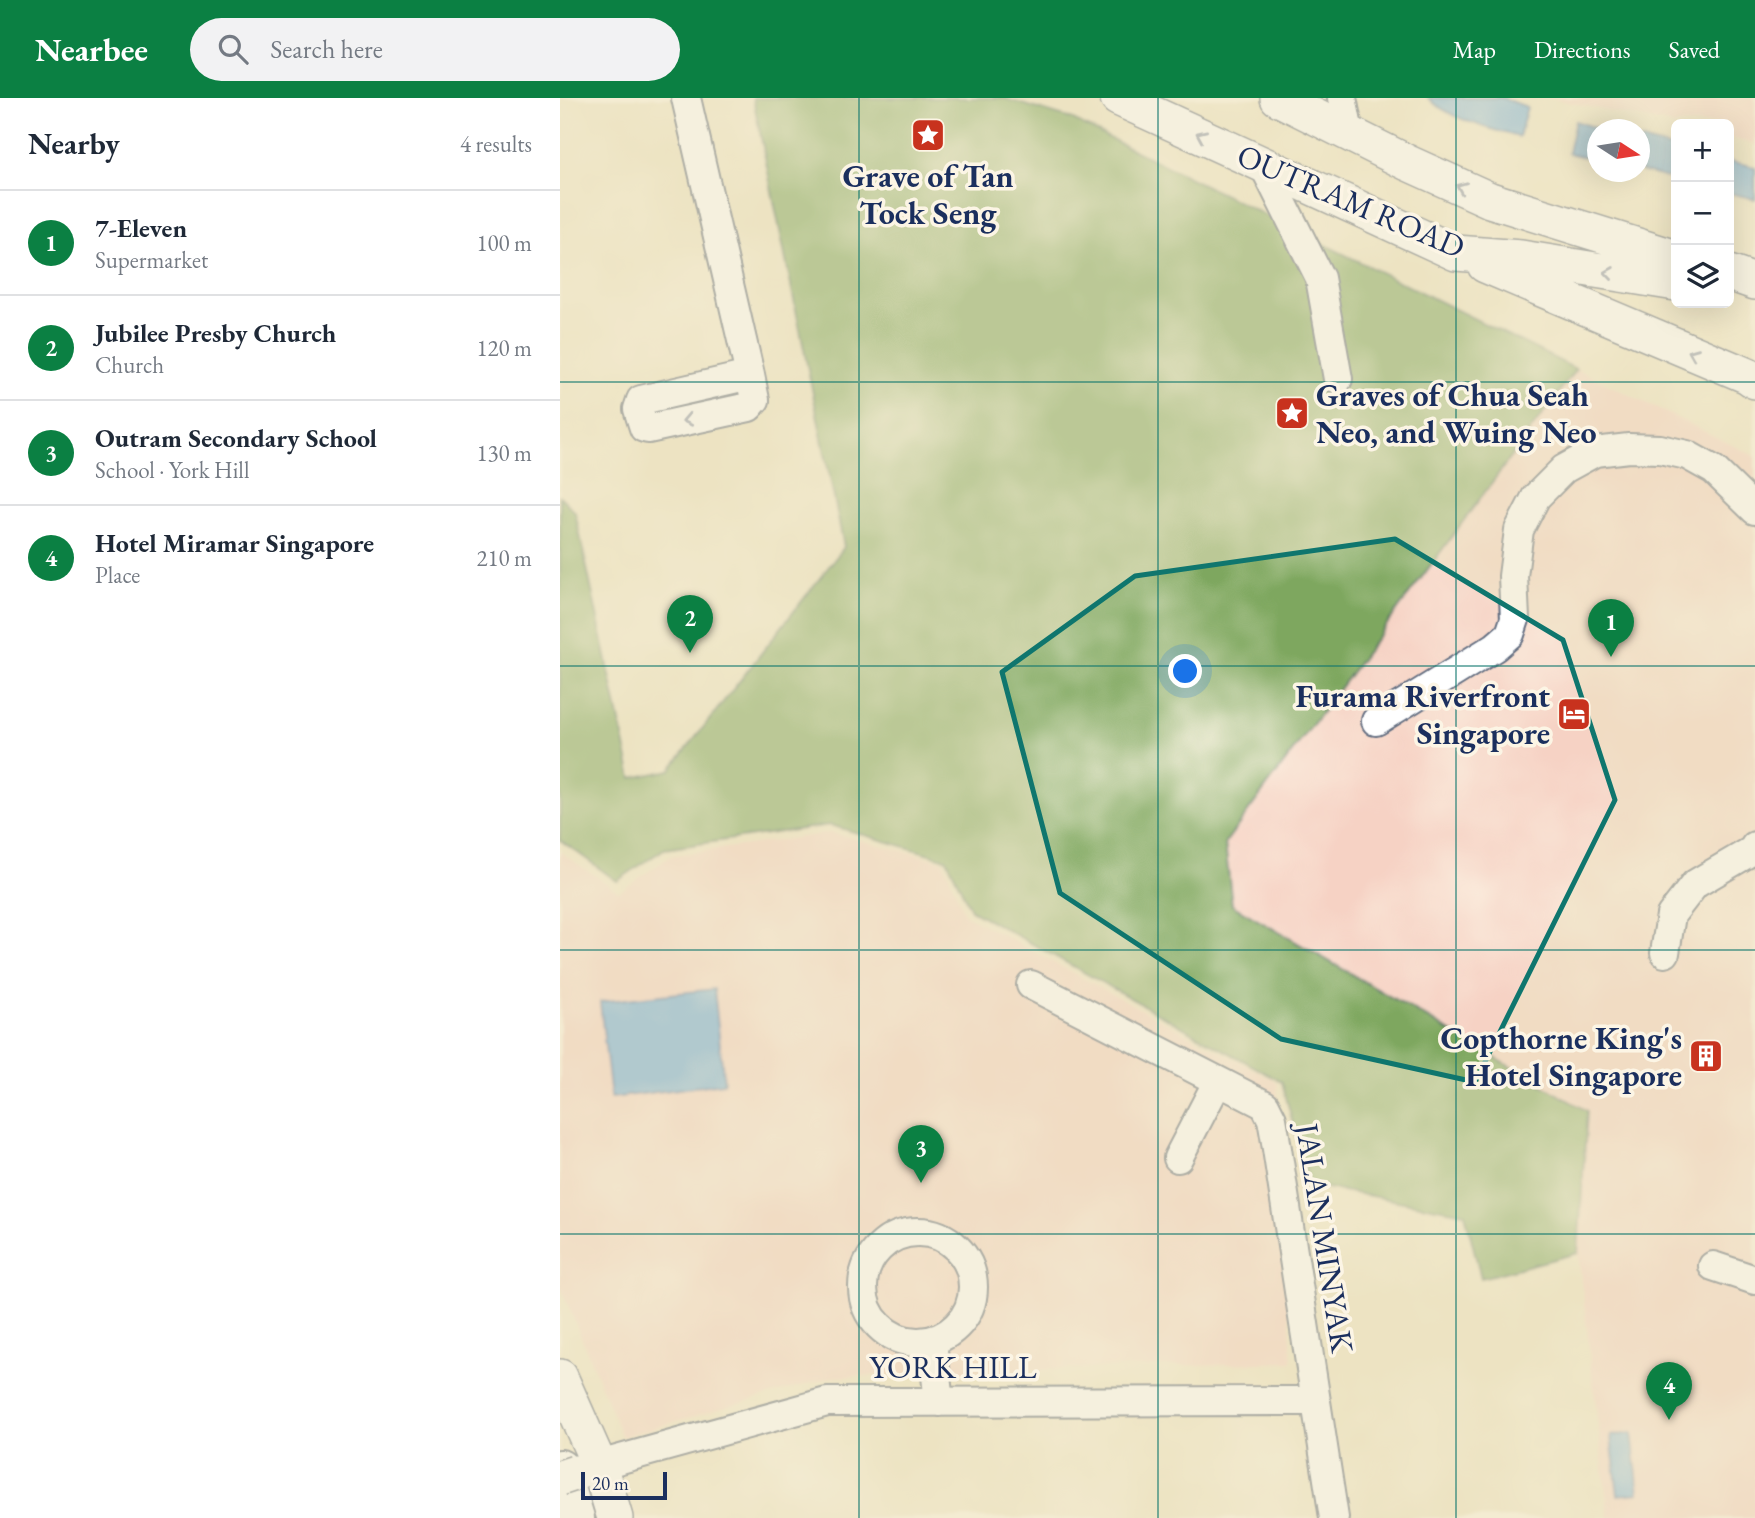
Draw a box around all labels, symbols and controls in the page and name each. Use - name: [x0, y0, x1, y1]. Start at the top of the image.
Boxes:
- search box: [190, 18, 680, 81]
- text: Nearbee: [35, 28, 148, 71]
- icon: search: [214, 30, 252, 68]
- text: Search here: [270, 32, 383, 66]
- text: Map: [1453, 34, 1496, 65]
- text: Directions: [1534, 34, 1631, 65]
- text: Saved: [1669, 34, 1720, 65]
- place icon: Grave of Tan Tock Seng: [909, 116, 947, 154]
- north arrow: [1587, 119, 1650, 182]
- map controls: [1671, 119, 1734, 308]
- button: +: [1671, 119, 1734, 182]
- text: Nearby: [28, 124, 120, 163]
- text: 4 results: [460, 129, 532, 159]
- one-way arrow: [1196, 130, 1208, 144]
- street label: OUTRAM ROAD: [1231, 134, 1471, 268]
- place label: Grave of Tan Tock Seng: [842, 155, 1014, 234]
- one-way arrow: [1456, 181, 1468, 195]
- button: −: [1671, 182, 1734, 245]
- text: 7-Eleven: [95, 211, 187, 245]
- text: 1: [45, 228, 57, 258]
- text: 100 m: [476, 228, 532, 258]
- text: Supermarket: [95, 245, 208, 275]
- button: layers: [1671, 245, 1734, 308]
- one-way arrow: [1603, 265, 1615, 280]
- text: Jubilee Presby Church: [95, 316, 336, 350]
- text: 2: [45, 333, 57, 363]
- text: 120 m: [476, 333, 532, 363]
- one-way arrow: [1688, 348, 1700, 362]
- text: Church: [95, 350, 164, 380]
- place label: Graves of Chua Seah Neo, and Wuing Neo: [1316, 374, 1597, 453]
- place icon: Graves of Chua Seah Neo, and Wuing Neo: [1273, 394, 1311, 432]
- one-way arrow: [681, 412, 693, 427]
- text: Outram Secondary School: [95, 421, 377, 455]
- text: 3: [45, 438, 57, 468]
- text: 130 m: [476, 438, 532, 468]
- text: School · York Hill: [95, 455, 249, 485]
- text: Hotel Miramar Singapore: [95, 526, 374, 560]
- text: 4: [45, 543, 57, 573]
- text: 210 m: [476, 543, 532, 573]
- text: Place: [95, 560, 140, 590]
- pin: 2: [667, 595, 713, 653]
- pin: 1: [1588, 599, 1634, 657]
- your location: [1168, 654, 1202, 688]
- place label: Furama Riverfront Singapore: [1295, 675, 1550, 754]
- hotel icon: Furama Riverfront Singapore: [1555, 695, 1593, 733]
- place label: Copthorne King's Hotel Singapore: [1441, 1017, 1682, 1096]
- building icon: Copthorne King's Hotel Singapore: [1687, 1037, 1725, 1075]
- street label: JALAN MINYAK: [1286, 1117, 1364, 1357]
- pin: 3: [898, 1125, 944, 1183]
- street label: YORK HILL: [869, 1346, 1037, 1388]
- pin: 4: [1646, 1362, 1692, 1420]
- scale bar: [581, 1469, 667, 1501]
- text: 20 m: [592, 1471, 629, 1496]

